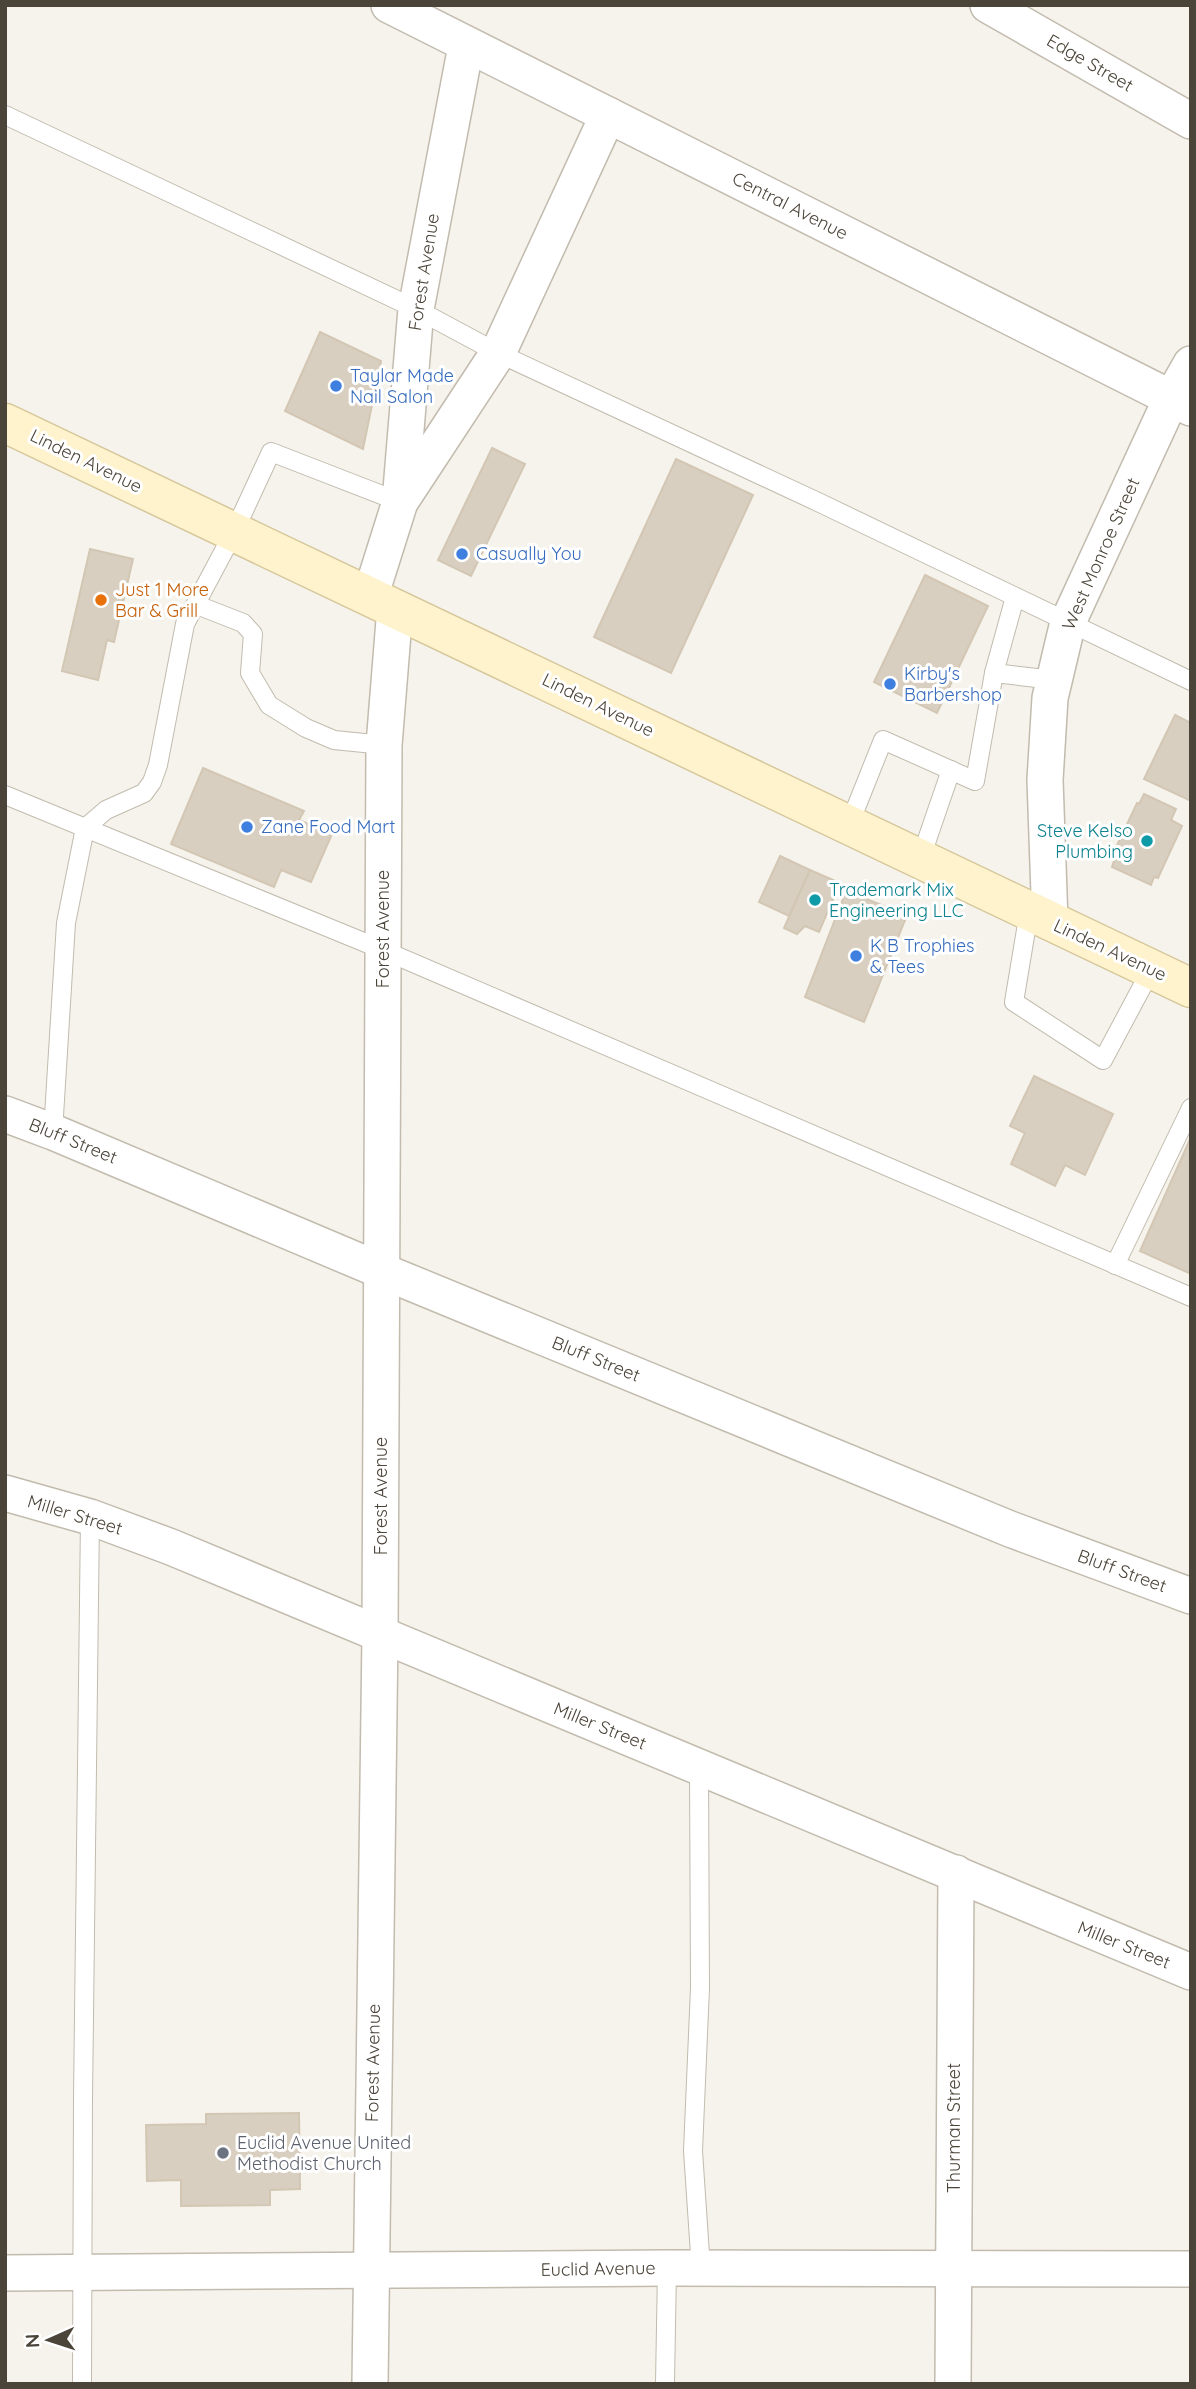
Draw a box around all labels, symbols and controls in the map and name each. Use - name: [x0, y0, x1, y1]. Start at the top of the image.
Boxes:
- street label: Edge Street: [1043, 29, 1138, 97]
- street label: Central Avenue: [729, 167, 852, 245]
- street label: Forest Avenue: [403, 212, 444, 332]
- place label: Taylar Made Nail Salon: [350, 364, 454, 408]
- marker: Taylar Made Nail Salon: [328, 378, 344, 394]
- street label: Linden Avenue: [26, 424, 146, 498]
- street label: West Monroe Street: [1057, 474, 1145, 634]
- place label: Casually You: [476, 542, 582, 565]
- marker: Casually You: [454, 546, 470, 562]
- place label: Just 1 More Bar & Grill: [115, 578, 209, 622]
- marker: Just 1 More Bar & Grill: [93, 592, 109, 608]
- place label: Kirby's Barbershop: [904, 662, 1002, 706]
- street label: Linden Avenue: [538, 668, 658, 742]
- marker: Kirby's Barbershop: [882, 676, 898, 692]
- place label: Zane Food Mart: [261, 815, 395, 838]
- marker: Zane Food Mart: [239, 819, 255, 835]
- place label: Steve Kelso Plumbing: [1037, 819, 1133, 863]
- marker: Steve Kelso Plumbing: [1139, 833, 1155, 849]
- street label: Forest Avenue: [371, 870, 394, 988]
- place label: Trademark Mix Engineering LLC: [829, 878, 964, 922]
- marker: Trademark Mix Engineering LLC: [807, 892, 823, 908]
- street label: Linden Avenue: [1050, 913, 1170, 986]
- place label: K B Trophies & Tees: [870, 934, 975, 978]
- marker: K B Trophies & Tees: [848, 948, 864, 964]
- street label: Bluff Street: [26, 1112, 121, 1169]
- street label: Bluff Street: [549, 1330, 644, 1387]
- street label: Forest Avenue: [369, 1437, 392, 1555]
- street label: Miller Street: [25, 1489, 125, 1540]
- street label: Bluff Street: [1075, 1544, 1170, 1597]
- street label: Miller Street: [550, 1697, 650, 1755]
- street label: Miller Street: [1074, 1916, 1174, 1974]
- street label: Forest Avenue: [360, 2004, 385, 2122]
- street label: Thurman Street: [942, 2063, 965, 2193]
- place label: Euclid Avenue United Methodist Church: [237, 2131, 411, 2175]
- marker: Euclid Avenue United Methodist Church: [215, 2145, 231, 2161]
- street label: Euclid Avenue: [540, 2256, 656, 2281]
- north arrow: [14, 2305, 84, 2375]
- text: N: [20, 2333, 44, 2348]

